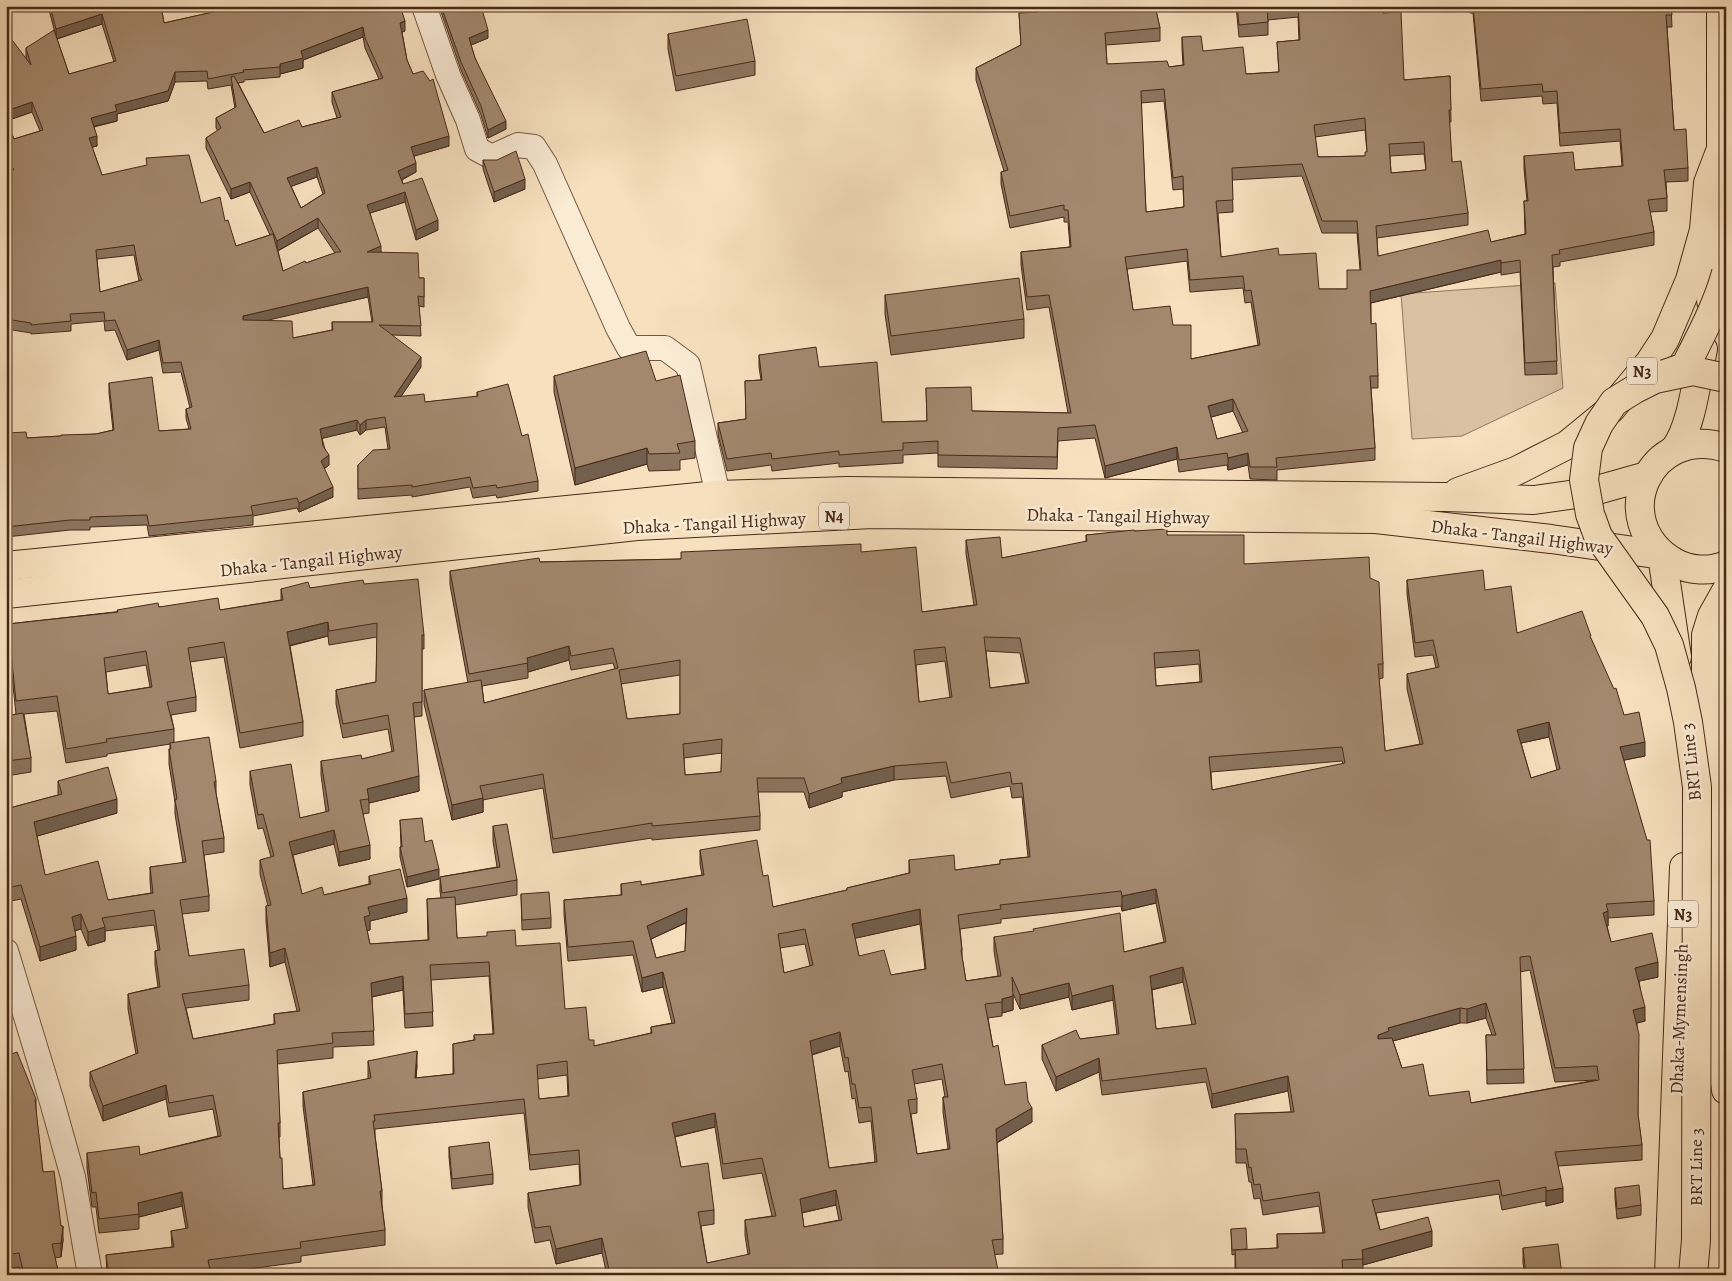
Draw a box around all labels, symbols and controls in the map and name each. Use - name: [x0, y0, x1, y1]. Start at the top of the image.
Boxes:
- road number: N3: [1627, 358, 1657, 384]
- road number: N4: [819, 502, 849, 530]
- street label: Dhaka - Tangail Highway: [1026, 502, 1211, 530]
- street label: Dhaka - Tangail Highway: [622, 506, 807, 540]
- street label: Dhaka - Tangail Highway: [1429, 514, 1615, 560]
- street label: Dhaka - Tangail Highway: [218, 539, 404, 583]
- street label: BRT Line 3: [1675, 722, 1707, 802]
- road number: N3: [1668, 901, 1698, 928]
- street label: Dhaka-Mymensingh: [1664, 943, 1694, 1095]
- street label: BRT Line 3: [1684, 1128, 1708, 1206]

